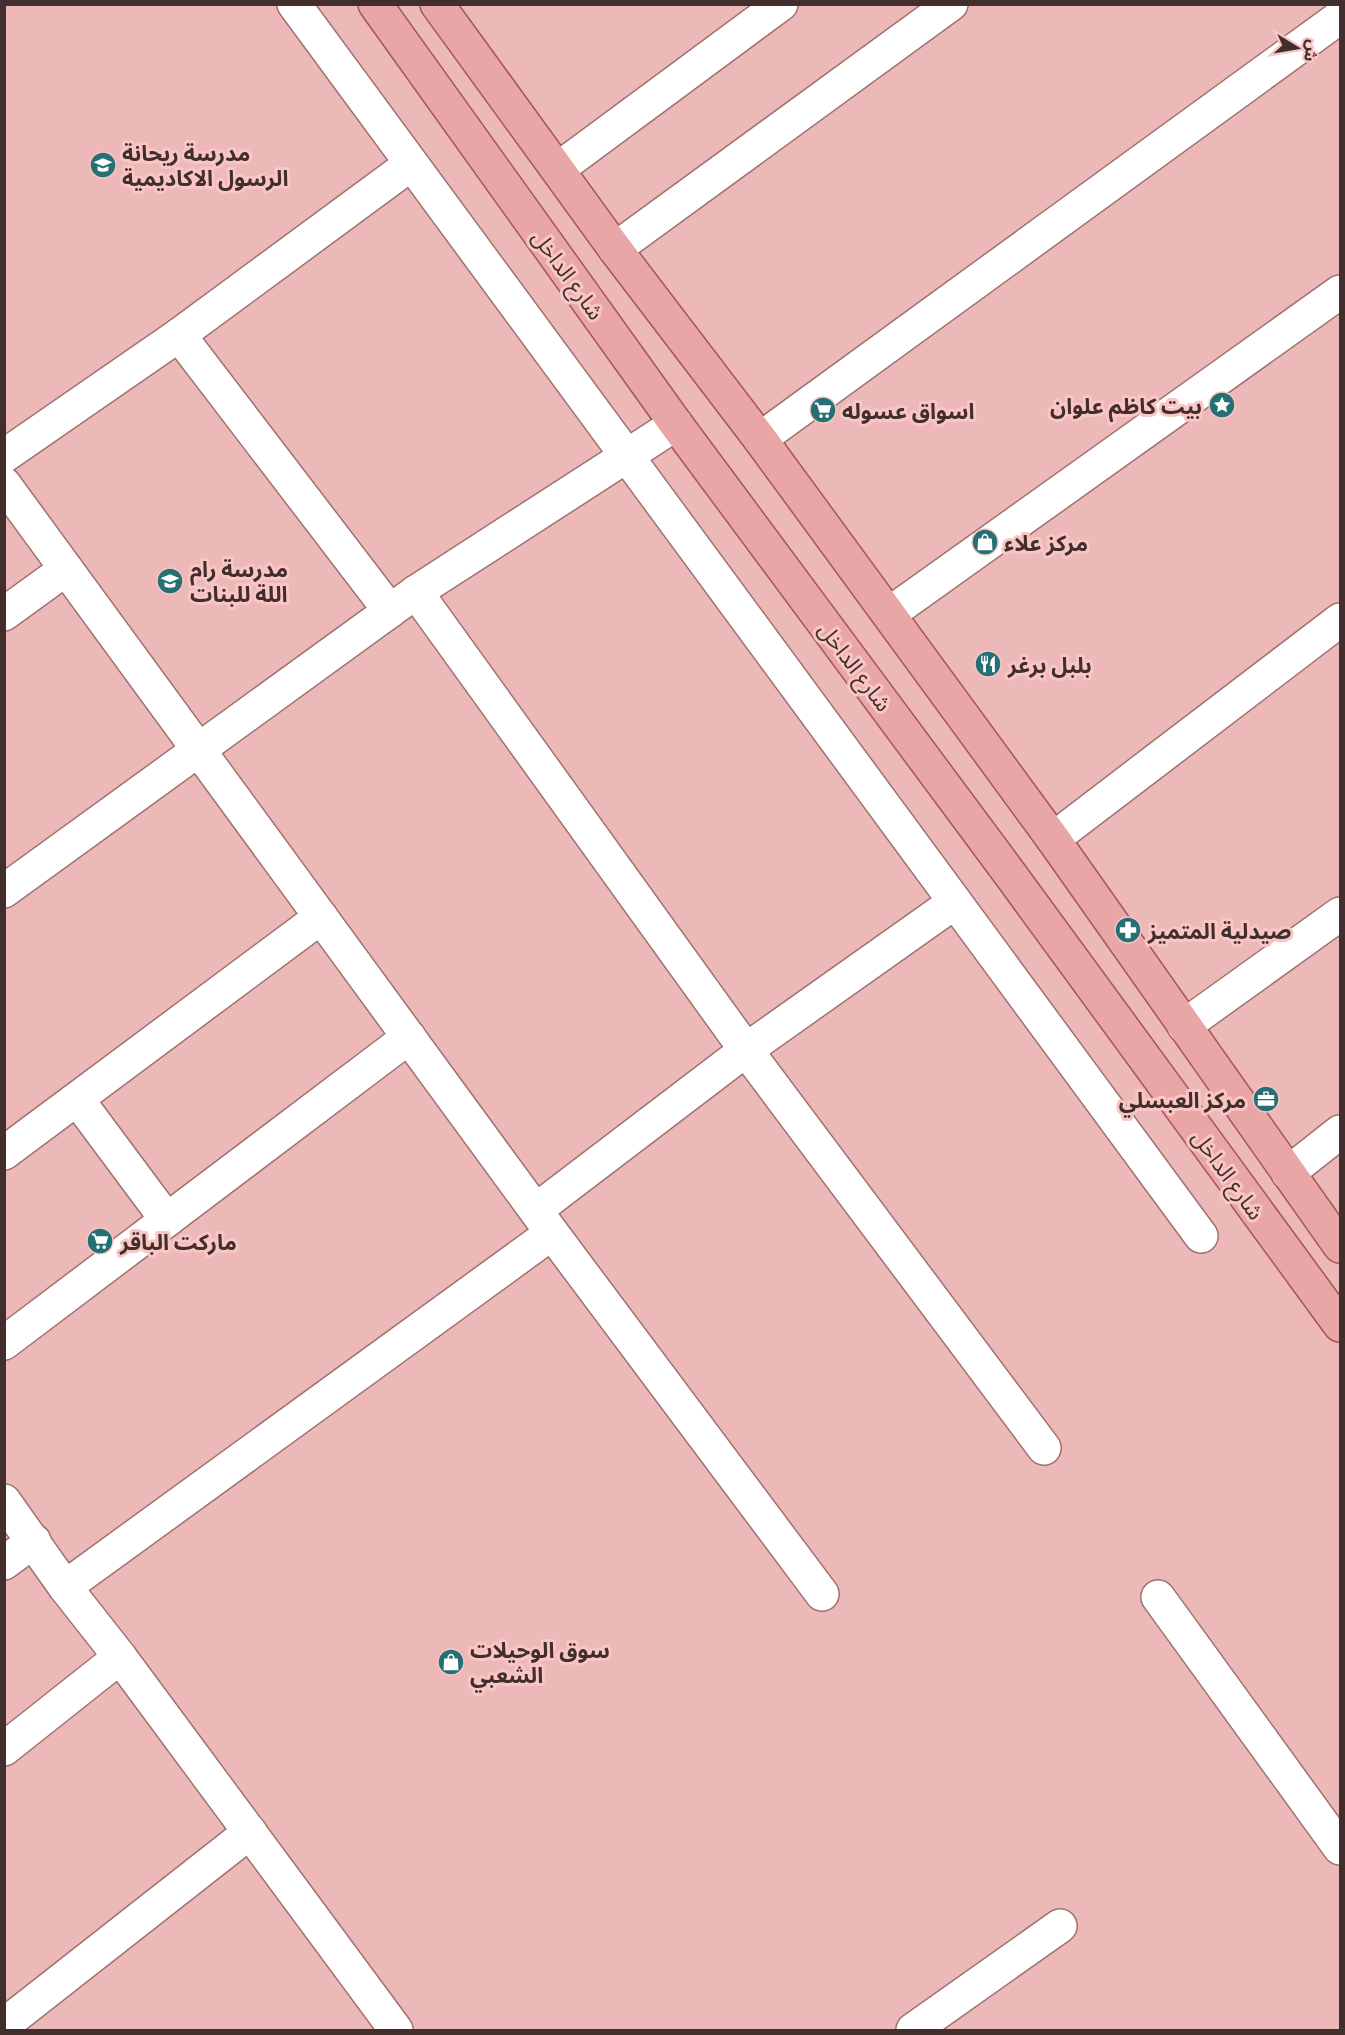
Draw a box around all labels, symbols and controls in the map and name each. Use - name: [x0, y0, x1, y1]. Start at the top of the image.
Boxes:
- north arrow: [1267, 18, 1327, 78]
- text: ش: [1300, 38, 1324, 64]
- place label: مدرسة ريحانة الرسول الاكاديمية: [122, 139, 288, 191]
- school or university icon: مدرسة ريحانة الرسول الاكاديمية: [88, 150, 118, 180]
- street label: شارع الداخل: [524, 224, 610, 327]
- place icon: بيت كاظم علوان: [1207, 390, 1237, 420]
- place label: بيت كاظم علوان: [1050, 392, 1202, 423]
- supermarket icon: اسواق عسوله: [808, 395, 838, 425]
- place label: اسواق عسوله: [842, 397, 974, 424]
- shop icon: مركز علاء: [970, 527, 1000, 557]
- place label: مركز علاء: [1004, 529, 1088, 556]
- place label: مدرسة رام اللة للبنات: [190, 555, 288, 607]
- school or university icon: مدرسة رام اللة للبنات: [155, 566, 185, 596]
- street label: شارع الداخل: [810, 616, 898, 719]
- restaurant icon: بلبل برغر: [973, 649, 1003, 679]
- place label: بلبل برغر: [1007, 651, 1092, 678]
- pharmacy icon: صيدلية المتميز: [1113, 915, 1143, 945]
- place label: صيدلية المتميز: [1147, 917, 1291, 944]
- office icon: مركز العبسلي: [1251, 1084, 1281, 1114]
- place label: مركز العبسلي: [1119, 1086, 1246, 1118]
- street label: شارع الداخل: [1184, 1124, 1270, 1227]
- supermarket icon: ماركت الباقر: [85, 1226, 115, 1256]
- place label: ماركت الباقر: [119, 1228, 237, 1256]
- place label: سوق الوحيلات الشعبي: [470, 1636, 610, 1693]
- shop icon: سوق الوحيلات الشعبي: [436, 1647, 466, 1677]

